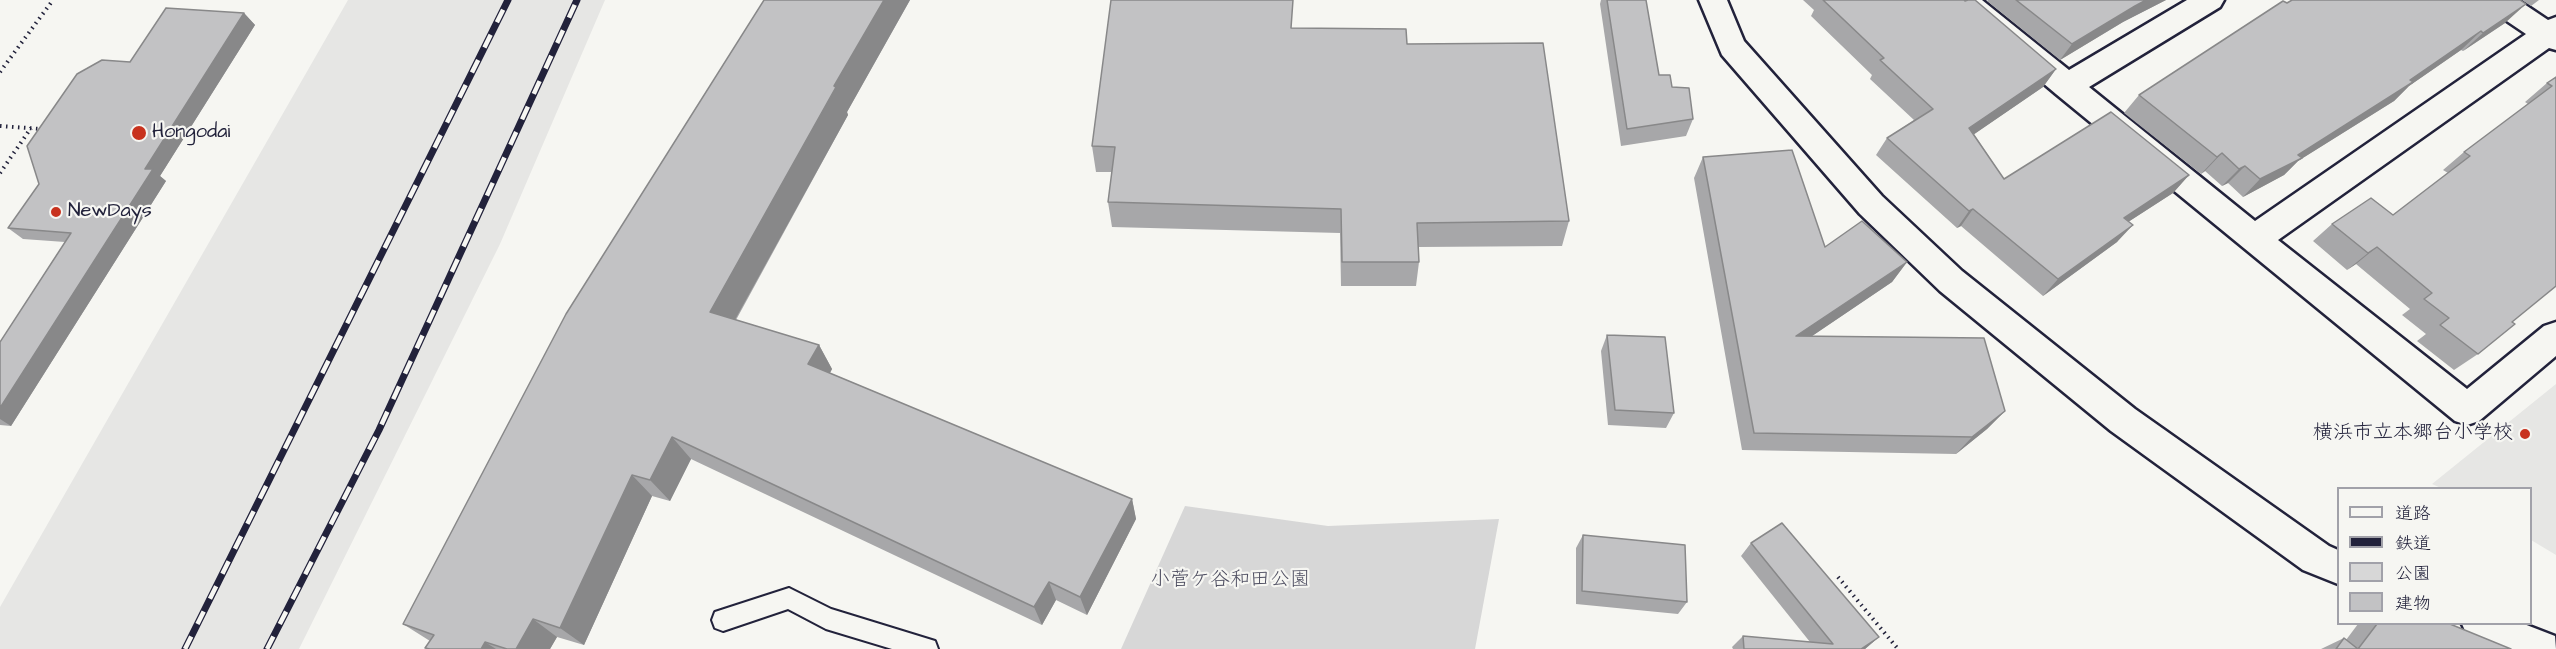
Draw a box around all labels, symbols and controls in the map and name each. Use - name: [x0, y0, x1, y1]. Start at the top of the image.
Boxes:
- place label: Hongodai: [152, 121, 230, 145]
- marker: Hongodai: [130, 124, 148, 142]
- place label: NewDays: [68, 200, 152, 224]
- marker: NewDays: [49, 205, 63, 219]
- place label: 横浜市立本郷台小学校: [2313, 422, 2513, 446]
- marker: 横浜市立本郷台小学校: [2518, 427, 2532, 441]
- legend: [2337, 487, 2532, 625]
- text: 道路: [2395, 501, 2431, 526]
- text: 鉄道: [2395, 531, 2431, 556]
- text: 公園: [2395, 561, 2431, 586]
- park label: 小菅ケ谷和田公園: [1150, 569, 1310, 593]
- text: 建物: [2395, 591, 2431, 616]

